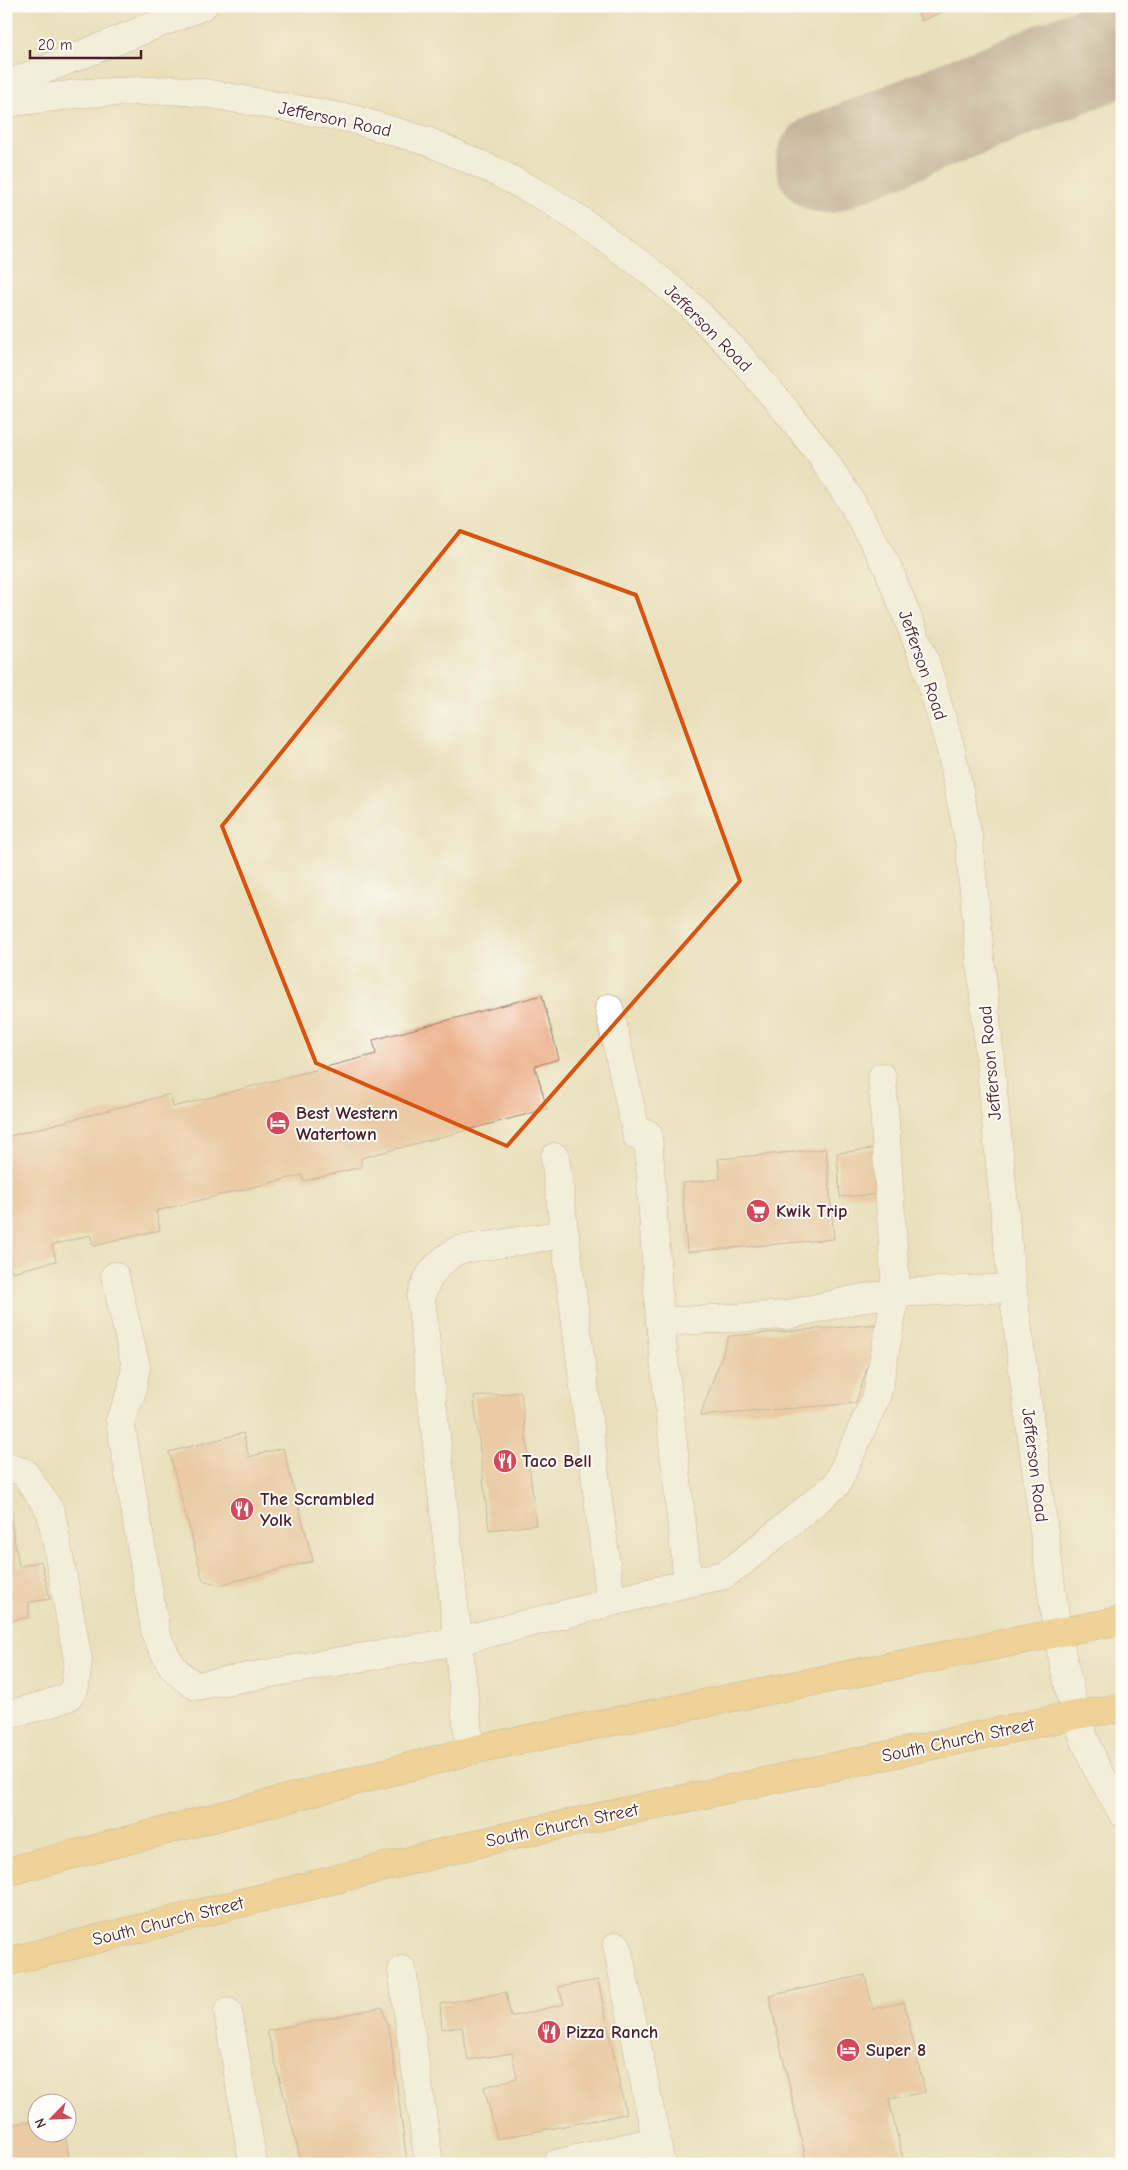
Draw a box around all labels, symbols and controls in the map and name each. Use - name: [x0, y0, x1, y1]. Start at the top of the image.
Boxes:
- scale bar: [30, 28, 141, 60]
- text: 20 m: [38, 36, 72, 54]
- street label: Jefferson Road: [277, 97, 393, 142]
- street label: Jefferson Road: [660, 280, 756, 376]
- street label: Jefferson Road: [894, 607, 951, 723]
- street label: Jefferson Road: [975, 1005, 1006, 1121]
- place label: Best Western Watertown: [296, 1103, 398, 1145]
- hotel icon: Best Western Watertown: [265, 1110, 291, 1136]
- supermarket icon: Kwik Trip: [745, 1198, 771, 1224]
- place label: Kwik Trip: [776, 1201, 847, 1222]
- street label: Jefferson Road: [1017, 1407, 1052, 1523]
- restaurant icon: Taco Bell: [492, 1448, 518, 1474]
- place label: Taco Bell: [522, 1451, 592, 1472]
- place label: The Scrambled Yolk: [260, 1489, 375, 1531]
- restaurant icon: The Scrambled Yolk: [229, 1496, 255, 1522]
- street label: South Church Street: [880, 1714, 1037, 1767]
- street label: South Church Street: [484, 1799, 641, 1852]
- street label: South Church Street: [90, 1892, 247, 1950]
- restaurant icon: Pizza Ranch: [536, 2019, 562, 2045]
- place label: Pizza Ranch: [566, 2022, 658, 2043]
- hotel icon: Super 8: [835, 2037, 861, 2063]
- place label: Super 8: [866, 2040, 926, 2061]
- north arrow: [28, 2092, 78, 2142]
- text: N: [31, 2115, 50, 2131]

